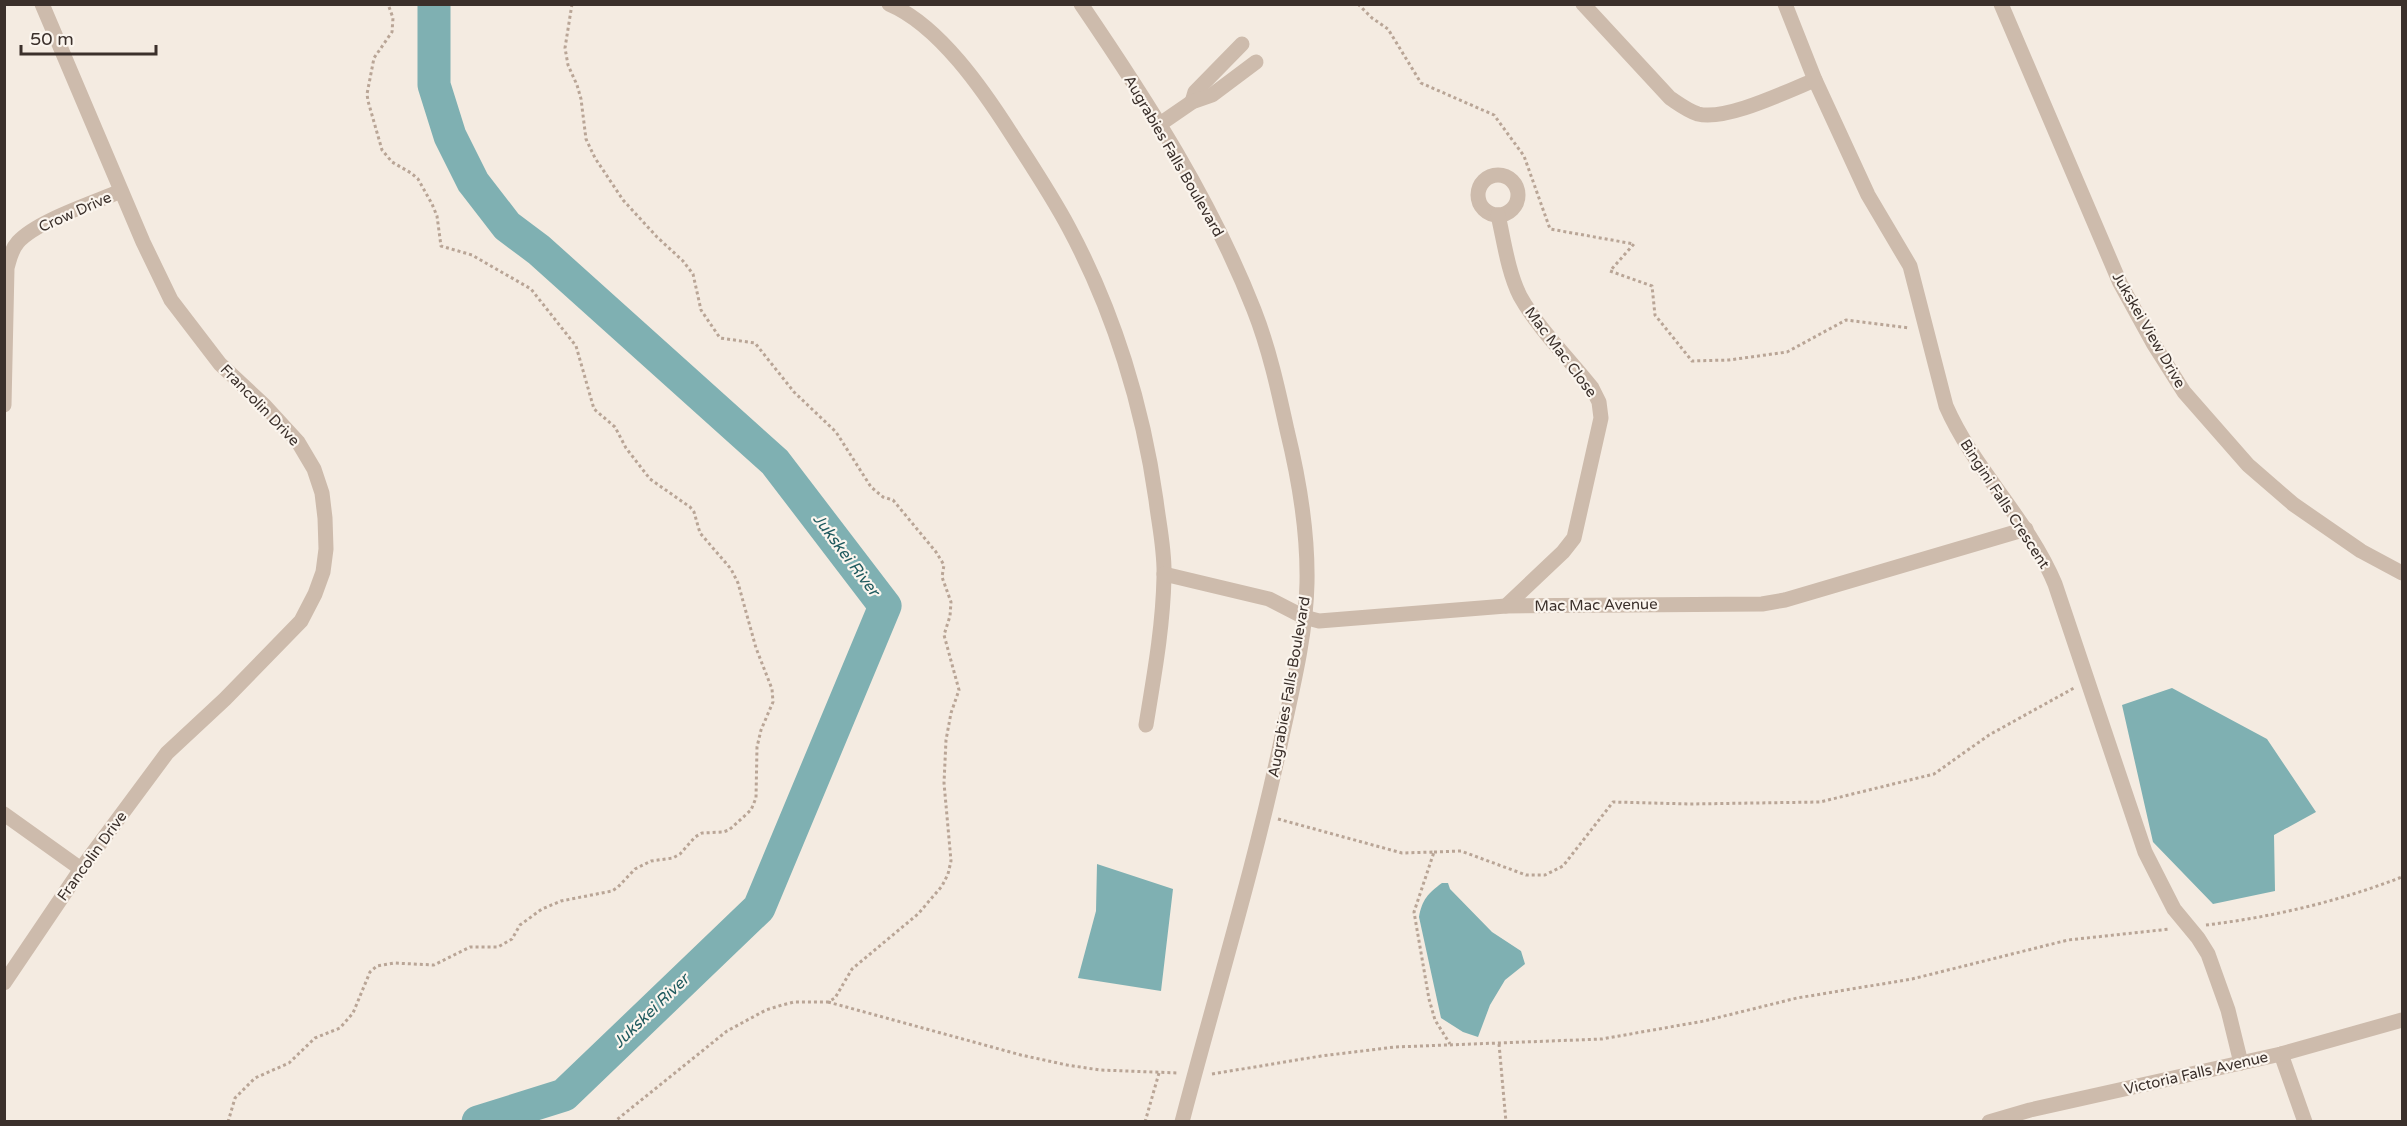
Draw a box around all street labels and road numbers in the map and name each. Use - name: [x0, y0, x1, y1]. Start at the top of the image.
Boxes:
- street label: Augrabies Falls Boulevard: [1120, 72, 1228, 240]
- street label: Crow Drive: [36, 188, 114, 236]
- street label: Jukskei View Drive: [2109, 269, 2189, 391]
- street label: Mac Mac Close: [1521, 303, 1601, 401]
- street label: Francolin Drive: [217, 360, 303, 450]
- street label: Bingini Falls Crescent: [1956, 436, 2054, 572]
- street label: Augrabies Falls Boulevard: [1264, 595, 1314, 779]
- street label: Mac Mac Avenue: [1534, 595, 1658, 615]
- street label: Francolin Drive: [53, 808, 131, 904]
- street label: Victoria Falls Avenue: [2122, 1048, 2270, 1098]

